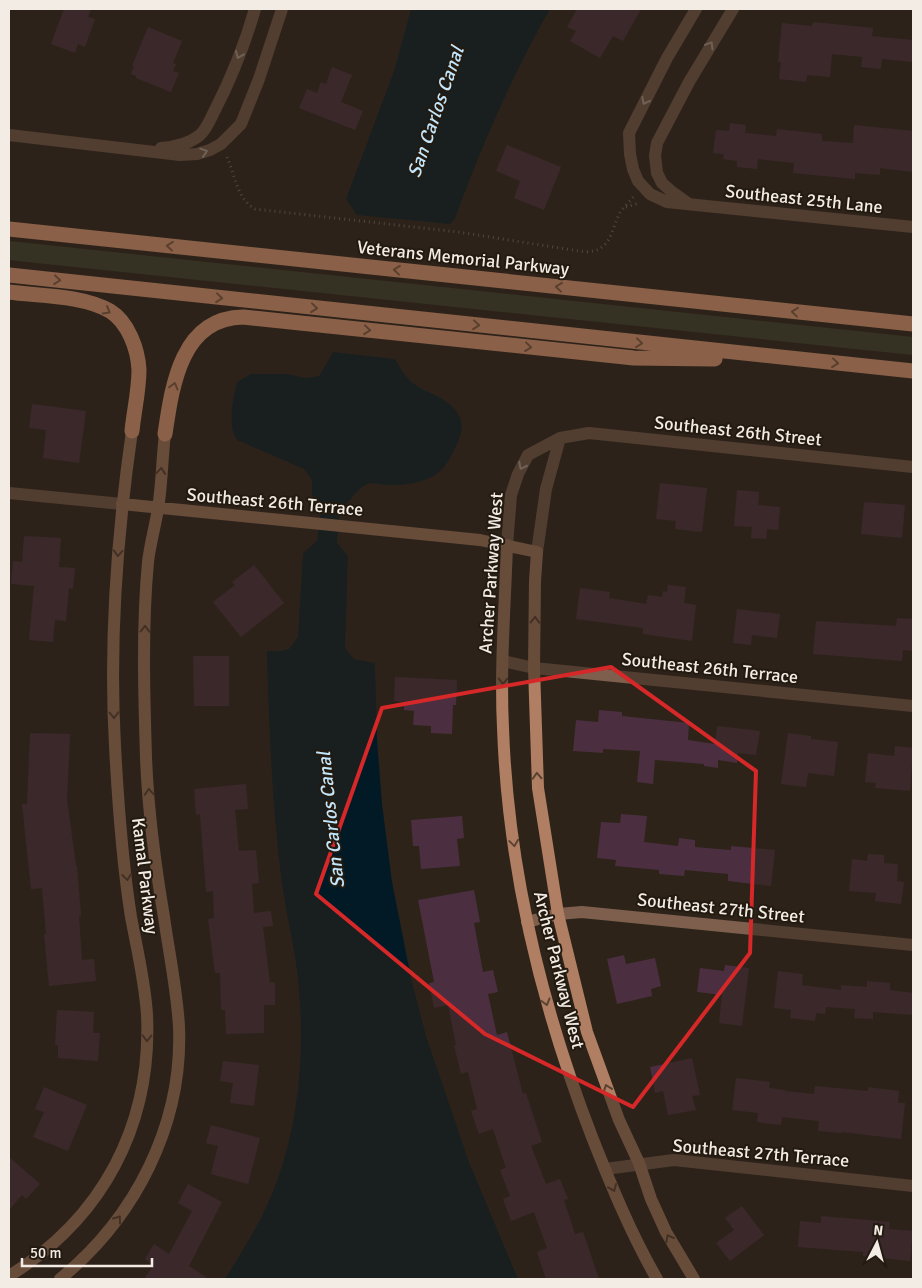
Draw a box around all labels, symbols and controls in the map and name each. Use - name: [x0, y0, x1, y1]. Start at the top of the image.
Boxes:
- water label: San Carlos Canal: [402, 42, 470, 181]
- one-way arrow: [704, 42, 714, 51]
- one-way arrow: [235, 50, 245, 59]
- one-way arrow: [641, 96, 651, 105]
- one-way arrow: [199, 147, 207, 157]
- street label: Southeast 25th Lane: [724, 180, 884, 218]
- street label: Veterans Memorial Parkway: [356, 236, 571, 280]
- one-way arrow: [166, 241, 174, 252]
- one-way arrow: [393, 265, 401, 276]
- one-way arrow: [54, 275, 62, 286]
- one-way arrow: [554, 282, 562, 293]
- one-way arrow: [215, 292, 223, 303]
- one-way arrow: [311, 302, 319, 313]
- one-way arrow: [102, 305, 111, 315]
- one-way arrow: [791, 307, 799, 318]
- one-way arrow: [472, 319, 480, 330]
- one-way arrow: [363, 324, 371, 335]
- one-way arrow: [635, 337, 643, 348]
- one-way arrow: [525, 341, 533, 352]
- one-way arrow: [832, 357, 840, 368]
- one-way arrow: [168, 382, 178, 390]
- street label: Southeast 26th Street: [653, 411, 823, 451]
- one-way arrow: [518, 461, 528, 470]
- one-way arrow: [155, 467, 166, 475]
- street label: Southeast 26th Terrace: [186, 483, 364, 521]
- street label: Archer Parkway West: [474, 492, 508, 654]
- one-way arrow: [113, 549, 124, 557]
- one-way arrow: [530, 615, 540, 623]
- one-way arrow: [140, 625, 150, 633]
- street label: Southeast 26th Terrace: [621, 648, 799, 688]
- one-way arrow: [498, 678, 508, 685]
- one-way arrow: [109, 712, 120, 720]
- water label: San Carlos Canal: [312, 749, 350, 889]
- one-way arrow: [532, 772, 543, 780]
- one-way arrow: [144, 787, 155, 795]
- street label: Kamal Parkway: [127, 816, 163, 936]
- one-way arrow: [508, 839, 518, 847]
- one-way arrow: [121, 874, 132, 882]
- street label: Southeast 27th Street: [636, 888, 806, 928]
- street label: Archer Parkway West: [529, 889, 589, 1051]
- one-way arrow: [540, 998, 551, 1007]
- one-way arrow: [142, 1035, 152, 1043]
- one-way arrow: [603, 1084, 613, 1092]
- street label: Southeast 27th Terrace: [672, 1134, 850, 1172]
- one-way arrow: [606, 1183, 617, 1192]
- one-way arrow: [112, 1215, 121, 1225]
- north arrow: [852, 1218, 902, 1268]
- text: N: [873, 1222, 884, 1240]
- one-way arrow: [665, 1234, 675, 1243]
- scale bar: [22, 1236, 152, 1268]
- text: 50 m: [30, 1244, 61, 1262]

